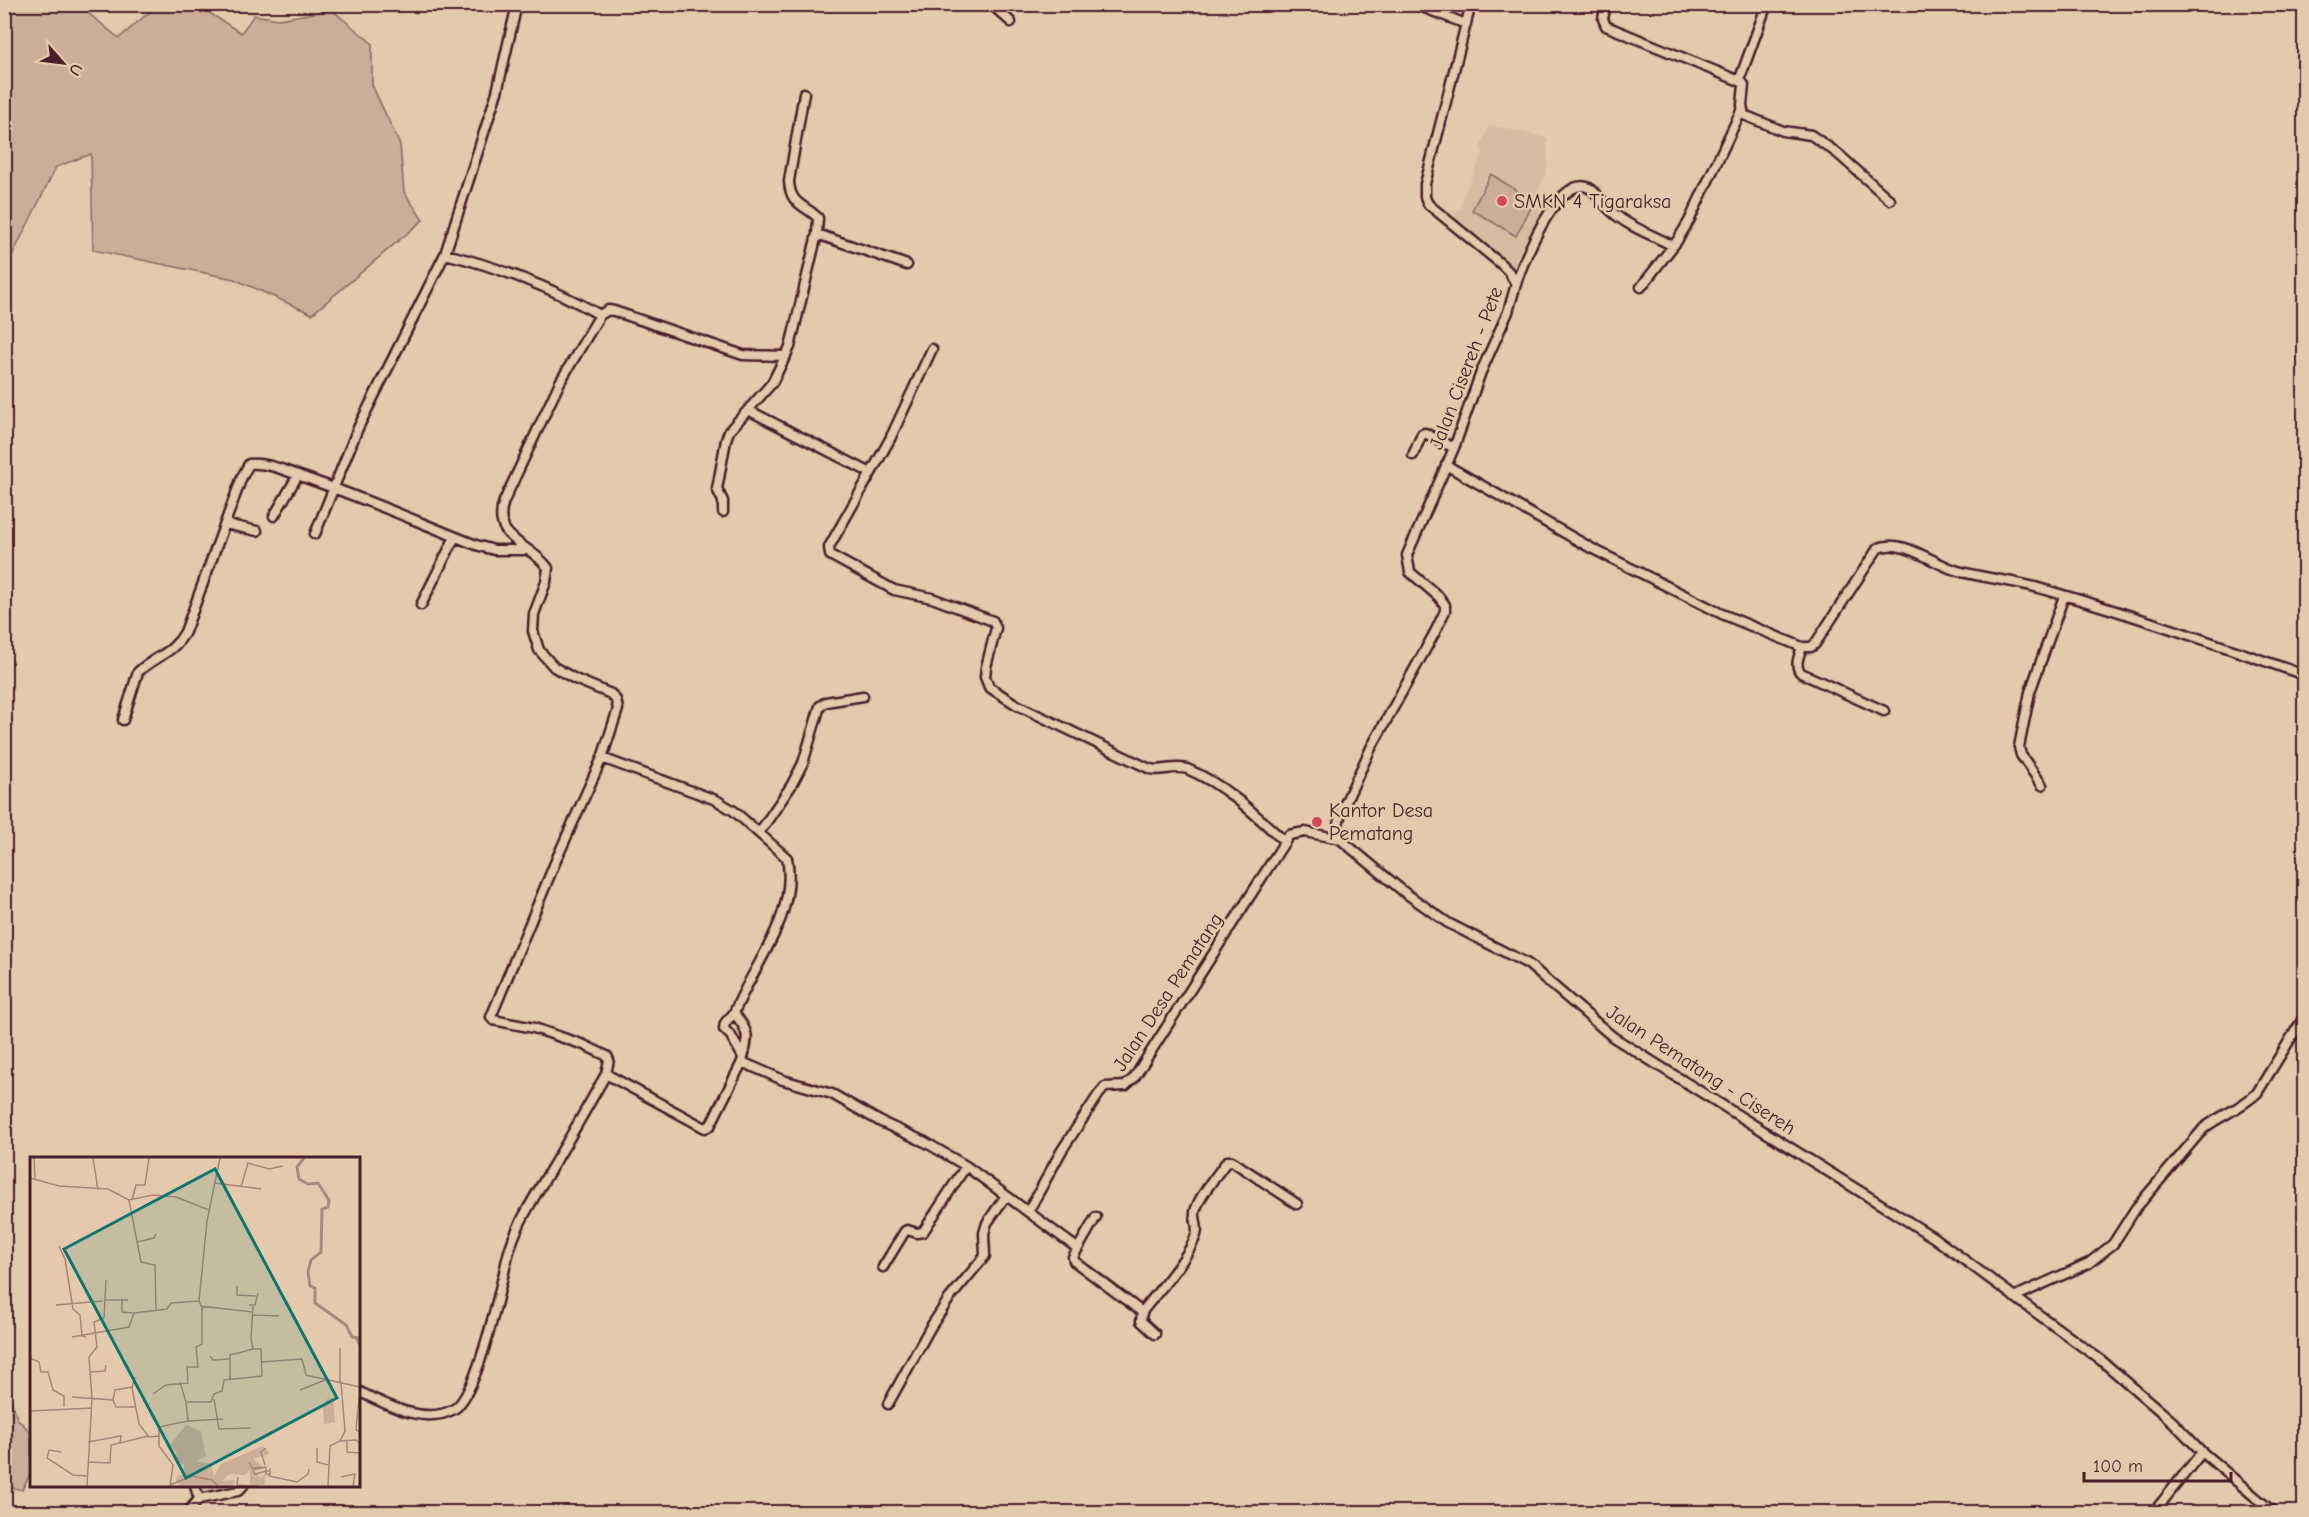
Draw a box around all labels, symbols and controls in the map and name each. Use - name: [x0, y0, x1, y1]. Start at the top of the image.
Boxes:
- north arrow: [33, 33, 93, 93]
- text: U: [65, 61, 86, 79]
- place label: SMKN 4 Tigaraksa: [1514, 190, 1671, 213]
- marker: SMKN 4 Tigaraksa: [1495, 194, 1509, 208]
- street label: Jalan Cisereh - Pete: [1424, 283, 1508, 453]
- place label: Kantor Desa Pematang: [1329, 799, 1433, 845]
- marker: Kantor Desa Pematang: [1310, 815, 1324, 829]
- street label: Jalan Desa Pematang: [1108, 909, 1228, 1075]
- street label: Jalan Pematang - Cisereh: [1602, 1000, 1800, 1140]
- inset map: [30, 1157, 360, 1487]
- scale bar: [2084, 1445, 2231, 1483]
- text: 100 m: [2093, 1456, 2143, 1477]

